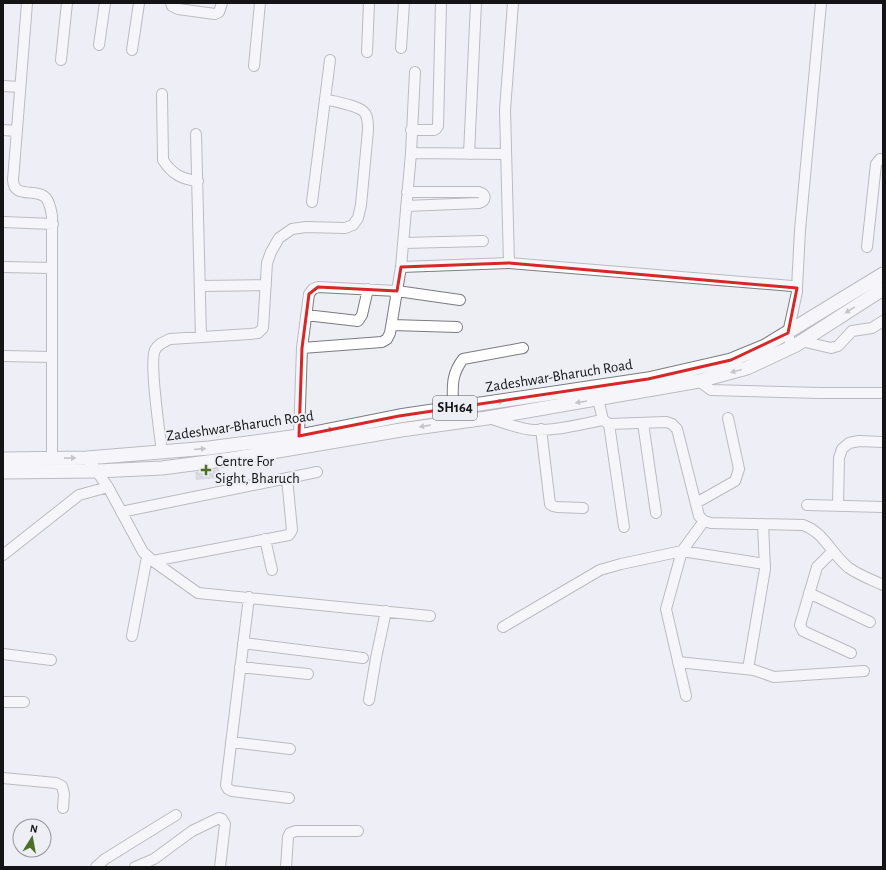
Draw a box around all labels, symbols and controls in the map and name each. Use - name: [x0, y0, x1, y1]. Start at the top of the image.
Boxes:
- one-way arrow: [845, 306, 855, 314]
- street label: Zadeshwar-Bharuch Road: [484, 357, 634, 395]
- one-way arrow: [730, 369, 742, 375]
- road number: SH164: [433, 396, 477, 420]
- one-way arrow: [492, 399, 504, 405]
- one-way arrow: [575, 399, 587, 405]
- street label: Zadeshwar-Bharuch Road: [165, 408, 315, 444]
- one-way arrow: [419, 423, 431, 429]
- one-way arrow: [322, 427, 334, 433]
- one-way arrow: [194, 446, 206, 452]
- place label: Centre For Sight, Bharuch: [215, 454, 300, 486]
- one-way arrow: [64, 455, 77, 461]
- marker: Centre For Sight, Bharuch: [200, 464, 212, 476]
- north arrow: [12, 818, 52, 858]
- text: N: [29, 823, 39, 835]

